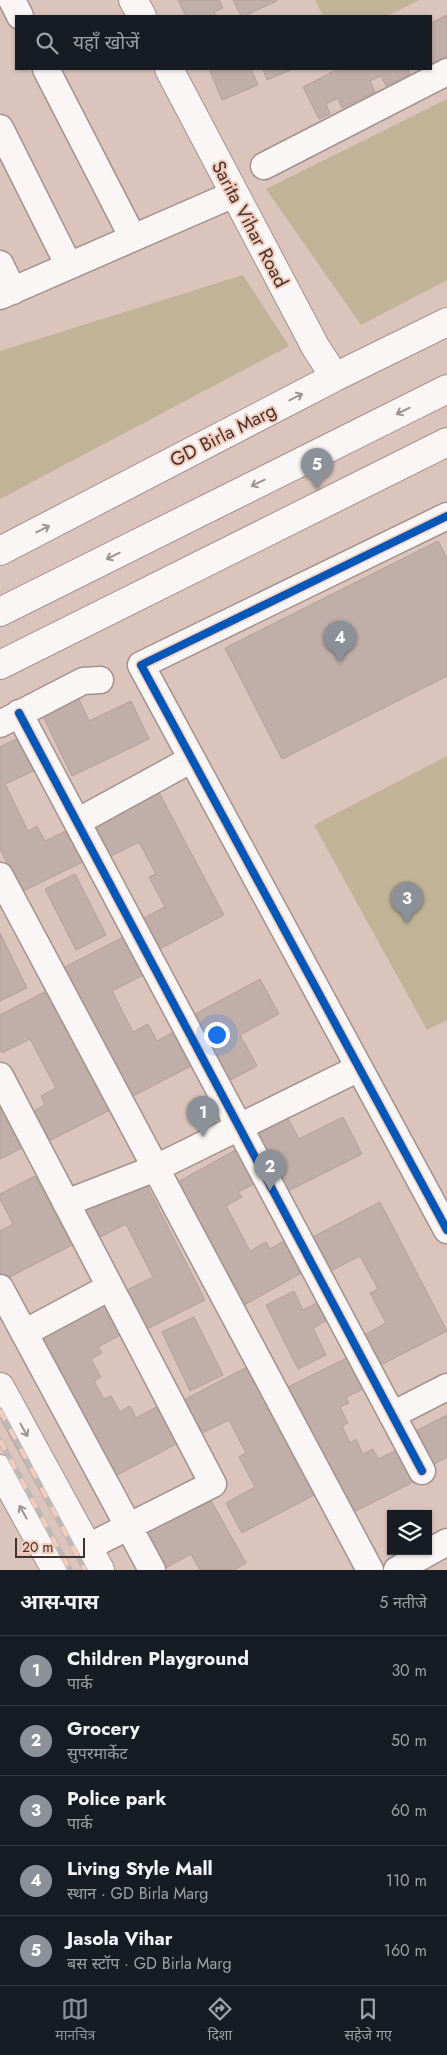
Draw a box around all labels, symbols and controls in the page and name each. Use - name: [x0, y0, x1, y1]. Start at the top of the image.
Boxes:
- search box: [15, 15, 432, 70]
- icon: search: [33, 29, 61, 57]
- text: यहाँ खोजें: [73, 29, 139, 56]
- street label: Sarita Vihar Road: [205, 156, 295, 292]
- one-way arrow: [288, 392, 303, 401]
- street label: GD Birla Marg: [165, 397, 281, 473]
- one-way arrow: [396, 406, 411, 416]
- pin: 5: [301, 448, 333, 489]
- one-way arrow: [251, 479, 266, 489]
- one-way arrow: [35, 524, 50, 533]
- one-way arrow: [105, 551, 120, 561]
- pin: 4: [324, 621, 356, 662]
- pin: 3: [391, 882, 423, 923]
- your location: [204, 1022, 230, 1048]
- pin: 1: [187, 1096, 219, 1137]
- pin: 2: [254, 1150, 286, 1191]
- one-way arrow: [19, 1422, 29, 1437]
- one-way arrow: [18, 1505, 28, 1520]
- map controls: [387, 1510, 432, 1555]
- button: layers: [387, 1510, 432, 1555]
- scale bar: [15, 1535, 85, 1558]
- text: 20 m: [22, 1537, 54, 1557]
- text: आस-पास: [20, 1587, 99, 1617]
- text: 5 नतीजे: [379, 1591, 427, 1614]
- text: Children Playground: [67, 1645, 249, 1672]
- text: 1: [32, 1659, 40, 1682]
- text: 30 m: [391, 1659, 427, 1682]
- text: पार्क: [67, 1672, 93, 1695]
- text: Grocery: [67, 1715, 140, 1742]
- text: 2: [31, 1729, 41, 1752]
- text: 50 m: [391, 1729, 427, 1752]
- text: सुपरमार्केट: [67, 1742, 128, 1765]
- text: Police park: [67, 1785, 167, 1812]
- text: 3: [31, 1799, 41, 1822]
- text: 60 m: [391, 1799, 427, 1822]
- text: पार्क: [67, 1812, 93, 1835]
- text: Living Style Mall: [67, 1855, 213, 1882]
- text: 4: [30, 1869, 42, 1892]
- text: 110 m: [386, 1869, 427, 1892]
- text: स्थान · GD Birla Marg: [67, 1882, 208, 1905]
- text: Jasola Vihar: [67, 1925, 173, 1952]
- text: 5: [31, 1939, 41, 1962]
- text: 160 m: [384, 1939, 427, 1962]
- text: बस स्टॉप · GD Birla Marg: [67, 1952, 232, 1975]
- tab: मानचित्र: [55, 1995, 95, 2046]
- tab: दिशा: [206, 1995, 234, 2046]
- tab: सहेजे गए: [345, 1995, 392, 2046]

